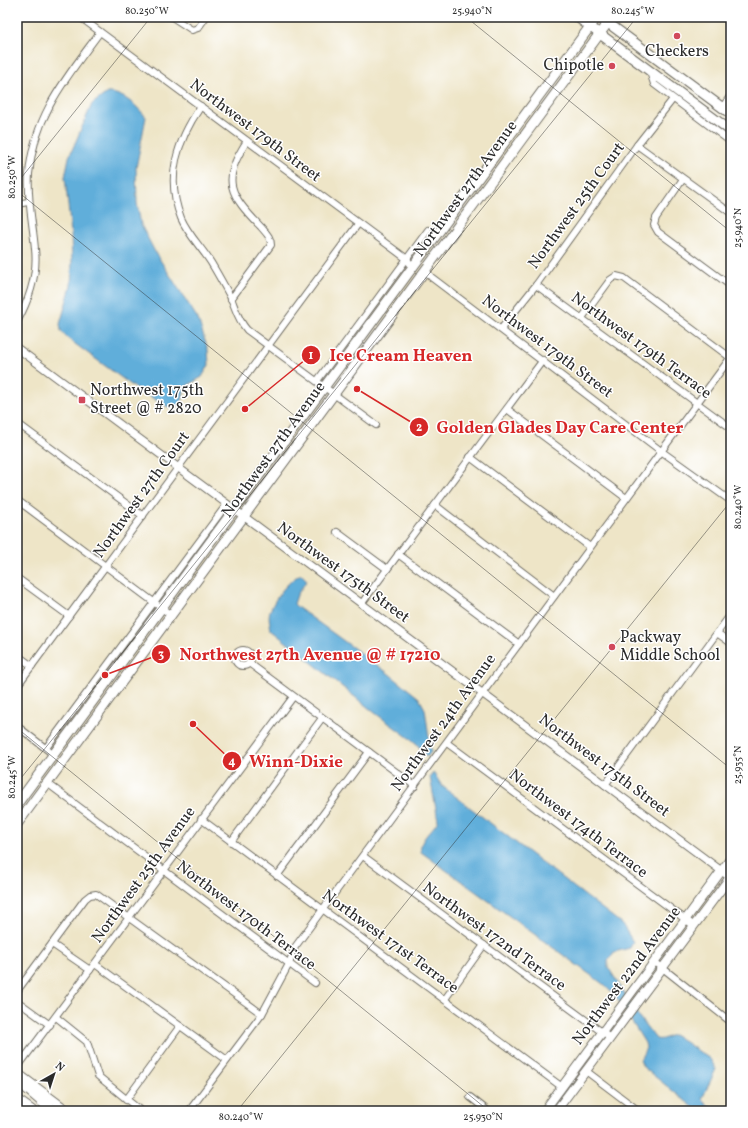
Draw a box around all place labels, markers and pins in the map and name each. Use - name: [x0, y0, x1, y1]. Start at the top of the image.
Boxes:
- marker: Checkers: [672, 31, 682, 41]
- place label: Checkers: [645, 41, 709, 63]
- place label: Chipotle: [544, 55, 604, 77]
- marker: Chipotle: [607, 61, 617, 71]
- callout: Ice Cream Heaven: [301, 340, 480, 369]
- place label: Northwest 175th Street @ # 2820: [90, 380, 204, 420]
- marker: Northwest 175th Street @ # 2820: [77, 395, 87, 405]
- callout: Golden Glades Day Care Center: [409, 412, 692, 441]
- place label: Packway Middle School: [620, 627, 720, 667]
- callout: Northwest 27th Avenue @ # 17210: [151, 639, 448, 668]
- marker: Packway Middle School: [607, 642, 617, 652]
- callout: Winn-Dixie: [222, 747, 351, 776]

